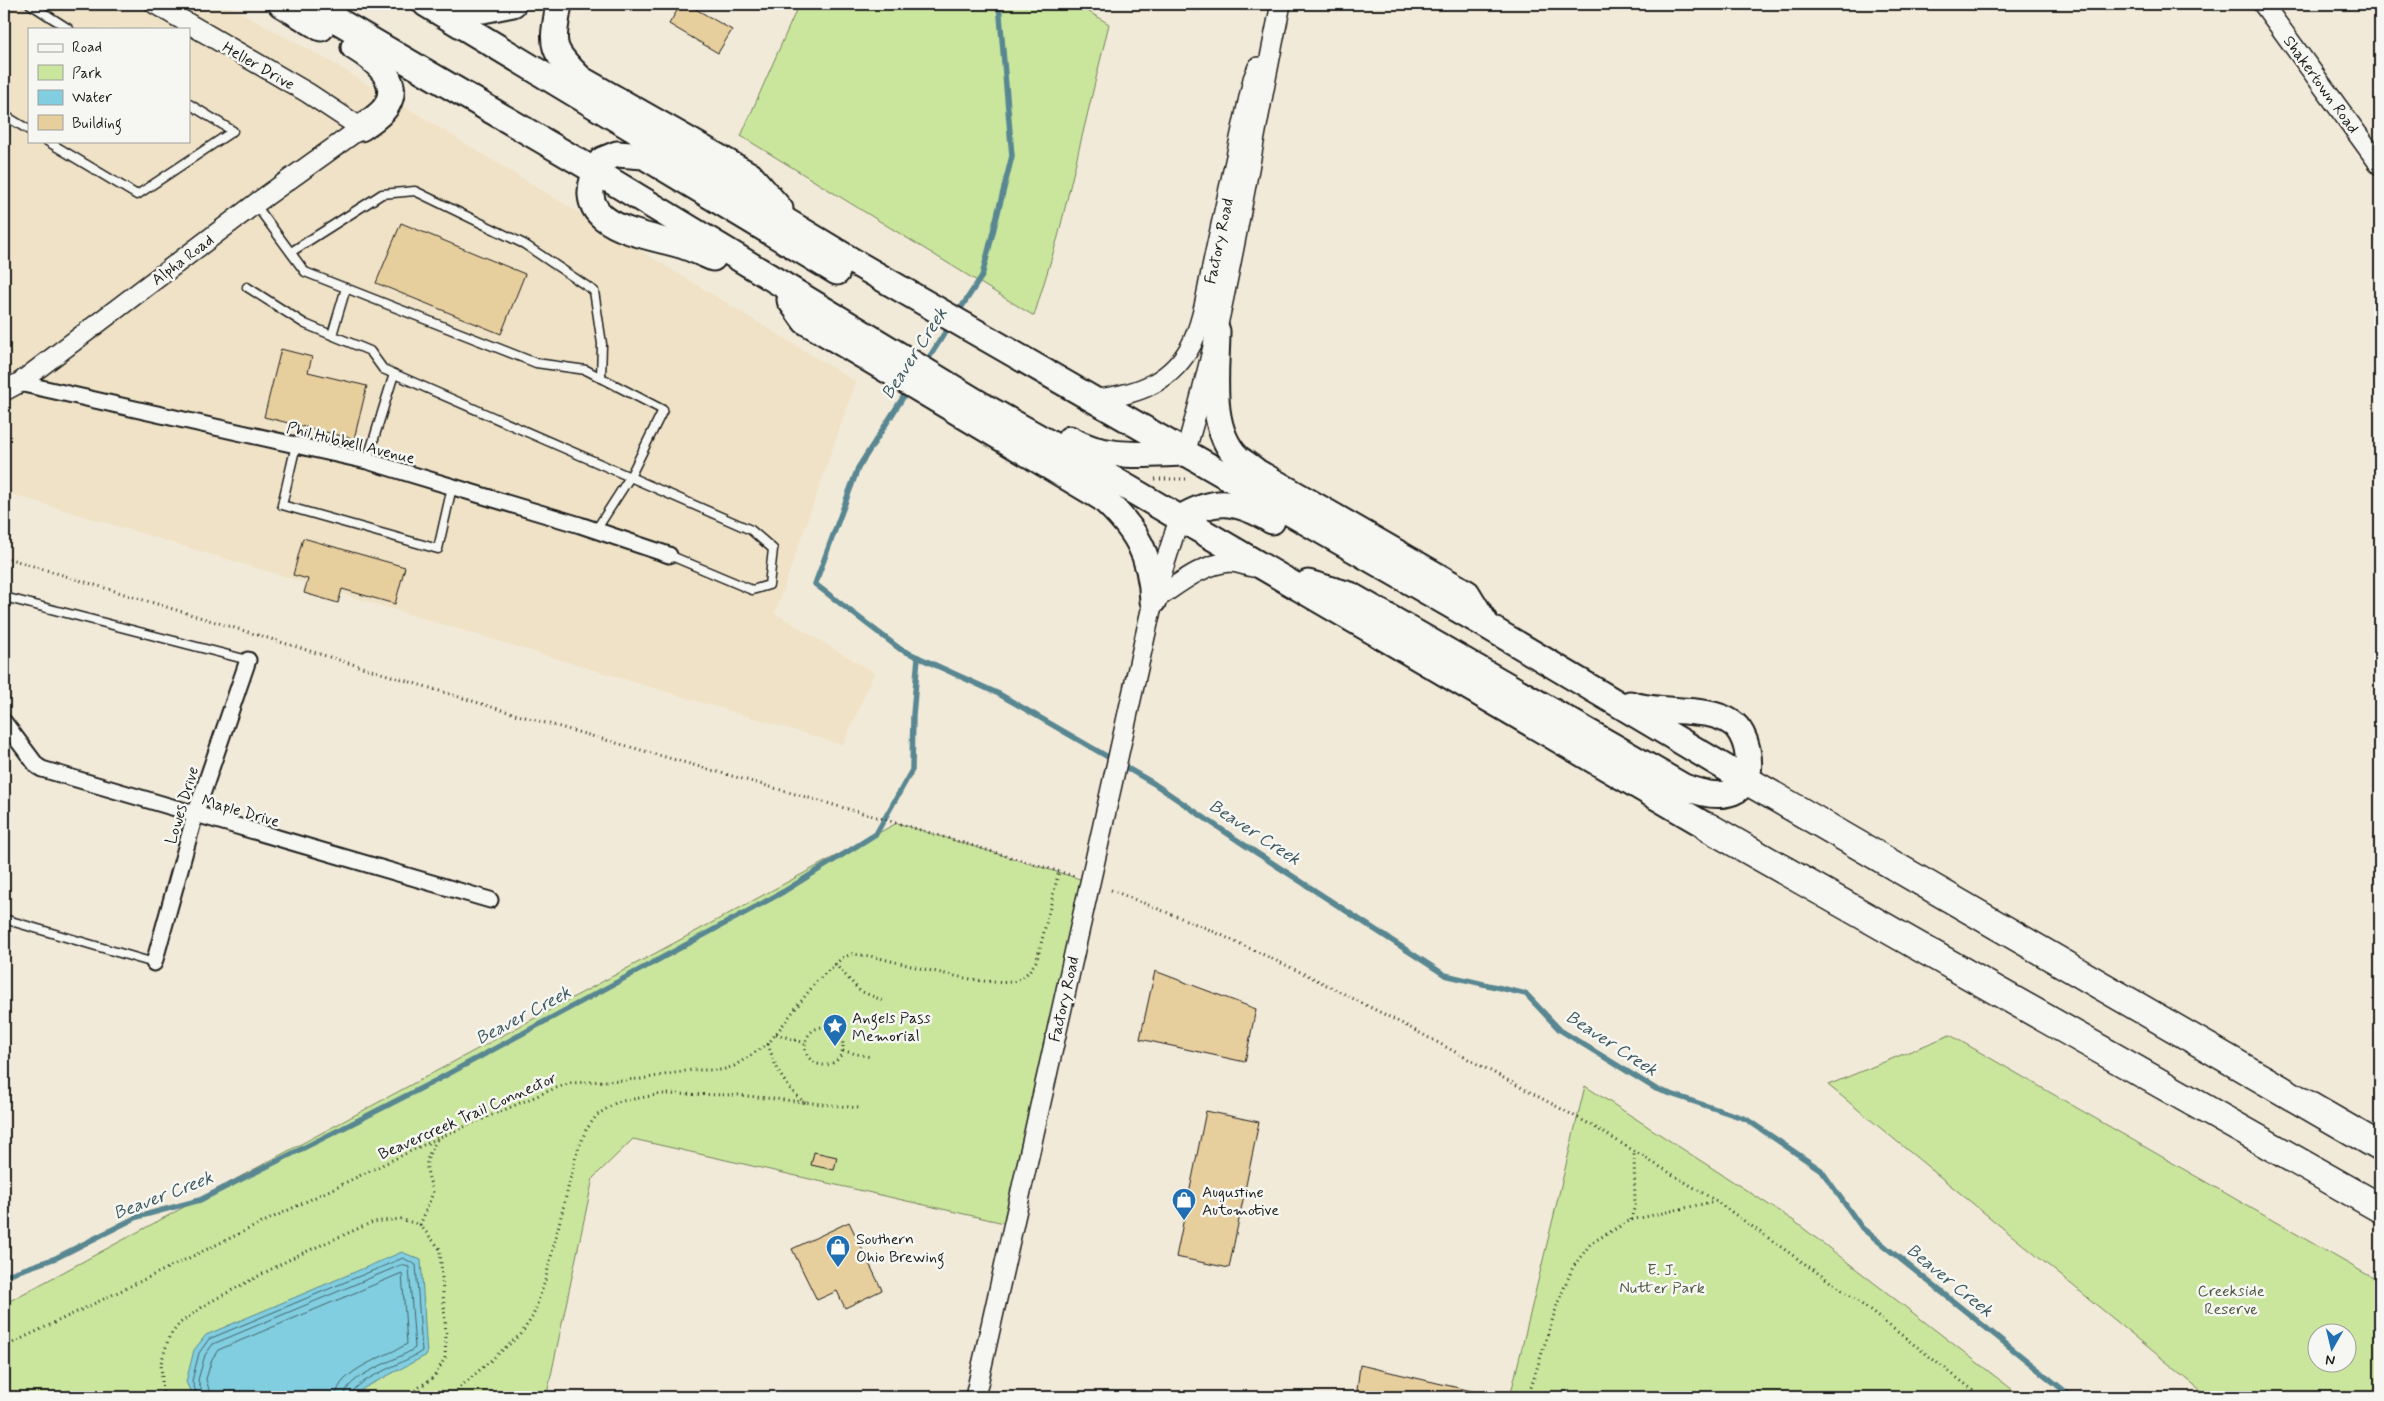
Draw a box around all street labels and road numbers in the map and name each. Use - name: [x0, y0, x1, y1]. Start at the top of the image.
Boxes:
- street label: Shakertown Road: [2278, 32, 2363, 138]
- street label: Heller Drive: [218, 37, 298, 95]
- street label: Factory Road: [1200, 197, 1239, 286]
- street label: Alpha Road: [148, 230, 218, 290]
- street label: Phil Hubbell Avenue: [284, 417, 417, 470]
- street label: Lowes Drive: [161, 764, 204, 847]
- street label: Maple Drive: [199, 790, 282, 833]
- street label: Factory Road: [1044, 955, 1084, 1044]
- street label: Beavercreek Trail Connector: [375, 1067, 560, 1165]

